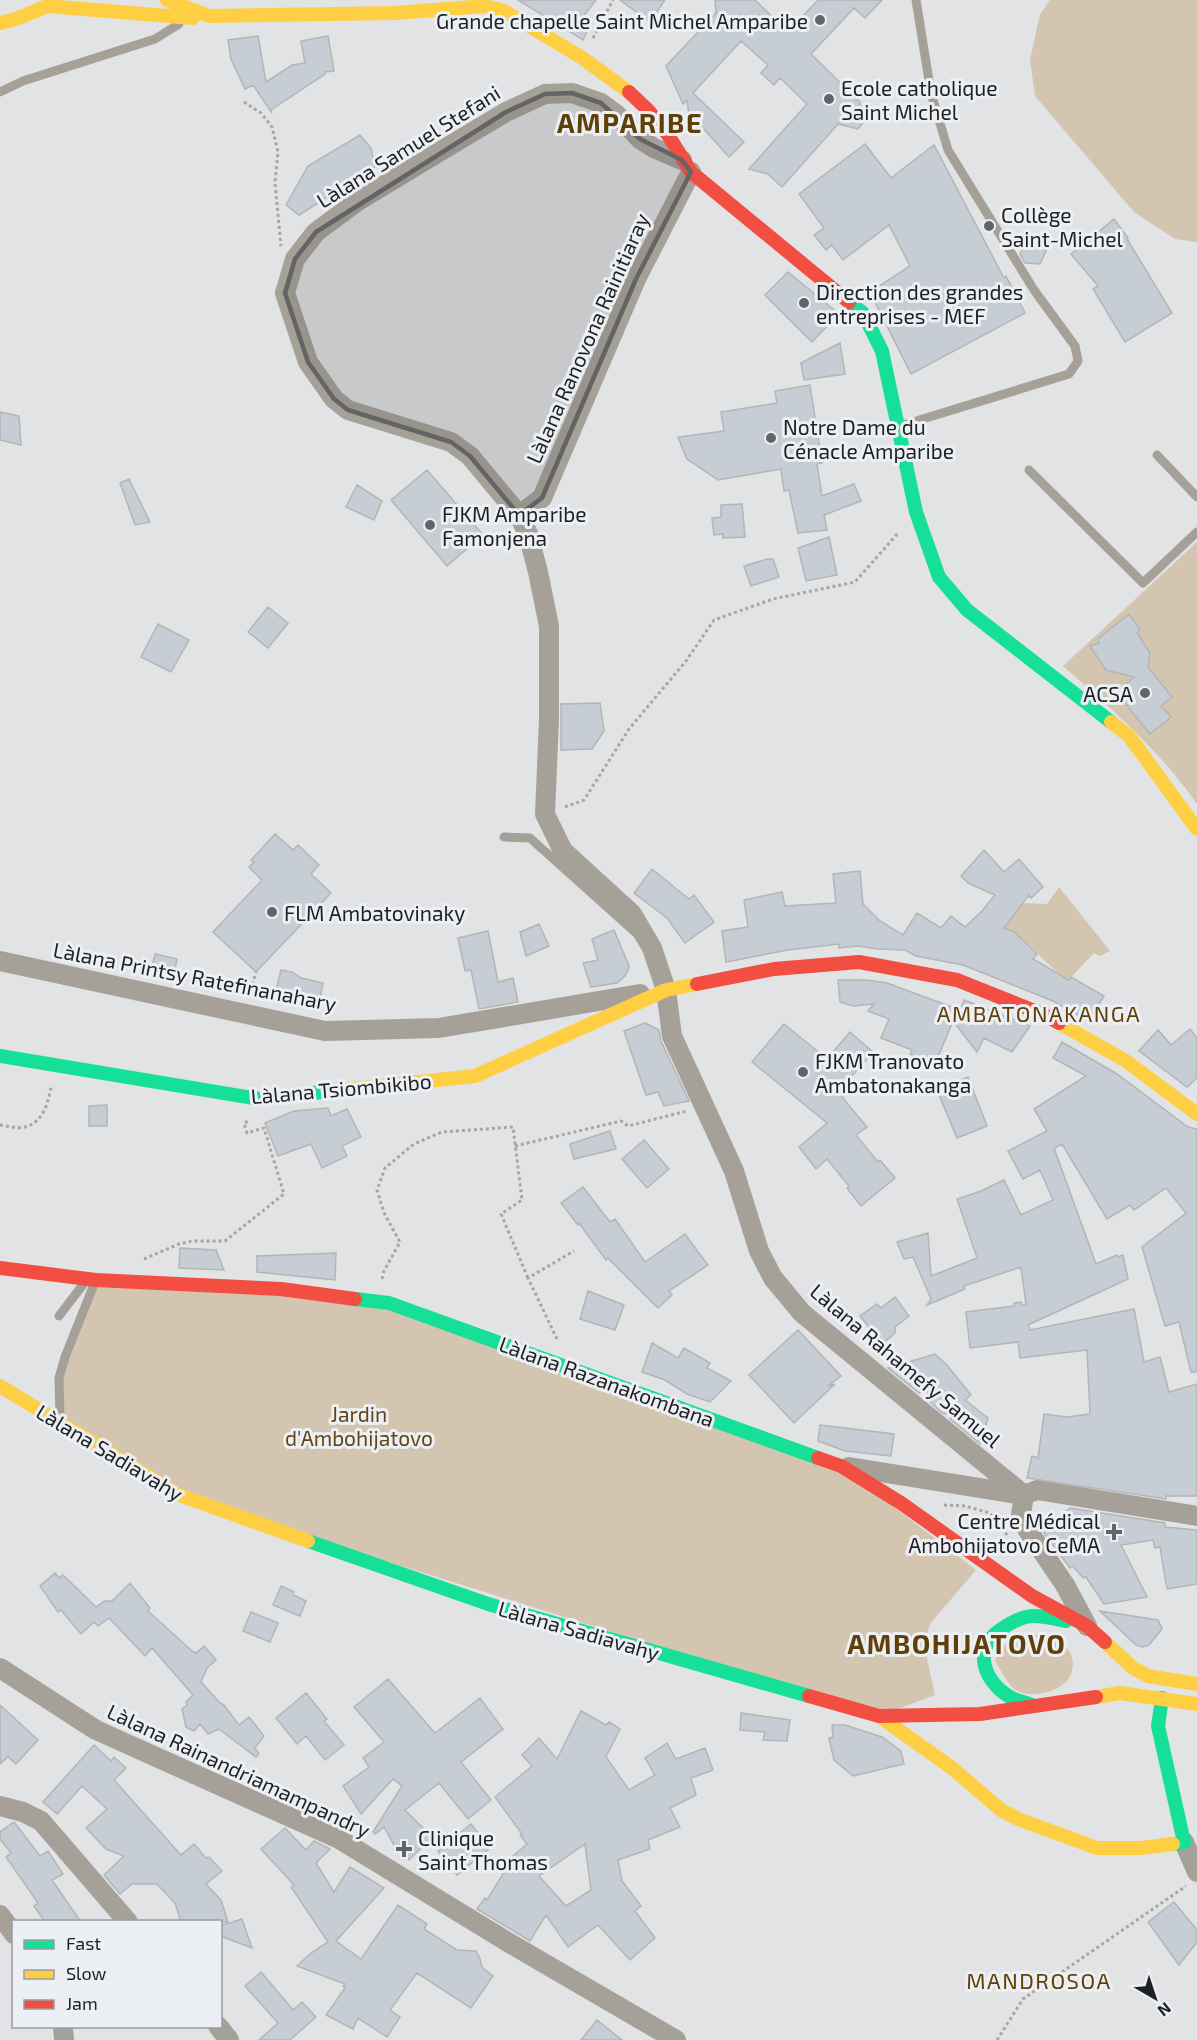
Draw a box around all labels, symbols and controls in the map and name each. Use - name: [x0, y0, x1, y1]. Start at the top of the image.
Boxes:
- place label: Grande chapelle Saint Michel Amparibe: [436, 8, 808, 33]
- marker: Grande chapelle Saint Michel Amparibe: [813, 13, 827, 27]
- place label: Ecole catholique Saint Michel: [841, 75, 998, 124]
- street label: Làlana Samuel Stefani: [312, 79, 504, 213]
- marker: Ecole catholique Saint Michel: [822, 92, 836, 106]
- district label: AMPARIBE: [557, 106, 703, 138]
- place label: Collège Saint-Michel: [1001, 202, 1123, 251]
- street label: Làlana Ranovona Rainitiaray: [520, 209, 654, 467]
- marker: Collège Saint-Michel: [982, 219, 996, 233]
- place label: Direction des grandes entreprises - MEF: [816, 279, 1023, 328]
- marker: Direction des grandes entreprises - MEF: [797, 296, 811, 310]
- place label: Notre Dame du Cénacle Amparibe: [783, 414, 954, 463]
- marker: Notre Dame du Cénacle Amparibe: [764, 431, 778, 445]
- place label: FJKM Amparibe Famonjena: [442, 501, 587, 551]
- marker: FJKM Amparibe Famonjena: [423, 518, 437, 532]
- place label: ACSA: [1083, 681, 1133, 706]
- marker: ACSA: [1138, 686, 1152, 700]
- place label: FLM Ambatovinaky: [284, 900, 465, 925]
- marker: FLM Ambatovinaky: [265, 905, 279, 919]
- street label: Làlana Printsy Ratefinanahary: [51, 936, 339, 1016]
- district label: AMBATONAKANGA: [937, 1000, 1141, 1026]
- place label: FJKM Tranovato Ambatonakanga: [815, 1048, 971, 1097]
- marker: FJKM Tranovato Ambatonakanga: [796, 1065, 810, 1079]
- street label: Làlana Tsiombikibo: [250, 1068, 432, 1108]
- street label: Làlana Rahamefy Samuel: [806, 1278, 1007, 1452]
- street label: Làlana Razanakombana: [496, 1330, 718, 1432]
- street label: Làlana Sadiavahy: [32, 1398, 188, 1506]
- park label: Jardin d'Ambohijatovo: [285, 1401, 433, 1451]
- place label: Centre Médical Ambohijatovo CeMA: [908, 1508, 1101, 1558]
- marker: Centre Médical Ambohijatovo CeMA: [1105, 1523, 1123, 1541]
- street label: Làlana Sadiavahy: [496, 1595, 662, 1665]
- district label: AMBOHIJATOVO: [848, 1627, 1066, 1659]
- street label: Làlana Rainandriamampandry: [104, 1698, 374, 1842]
- place label: Clinique Saint Thomas: [418, 1825, 548, 1874]
- marker: Clinique Saint Thomas: [395, 1840, 413, 1858]
- legend: [12, 1920, 222, 2028]
- text: Fast: [66, 1932, 101, 1954]
- text: Slow: [66, 1962, 107, 1984]
- district label: MANDROSOA: [966, 1967, 1112, 1993]
- north arrow: [1125, 1968, 1185, 2028]
- text: Jam: [66, 1992, 98, 2014]
- text: N: [1154, 1999, 1175, 2021]

